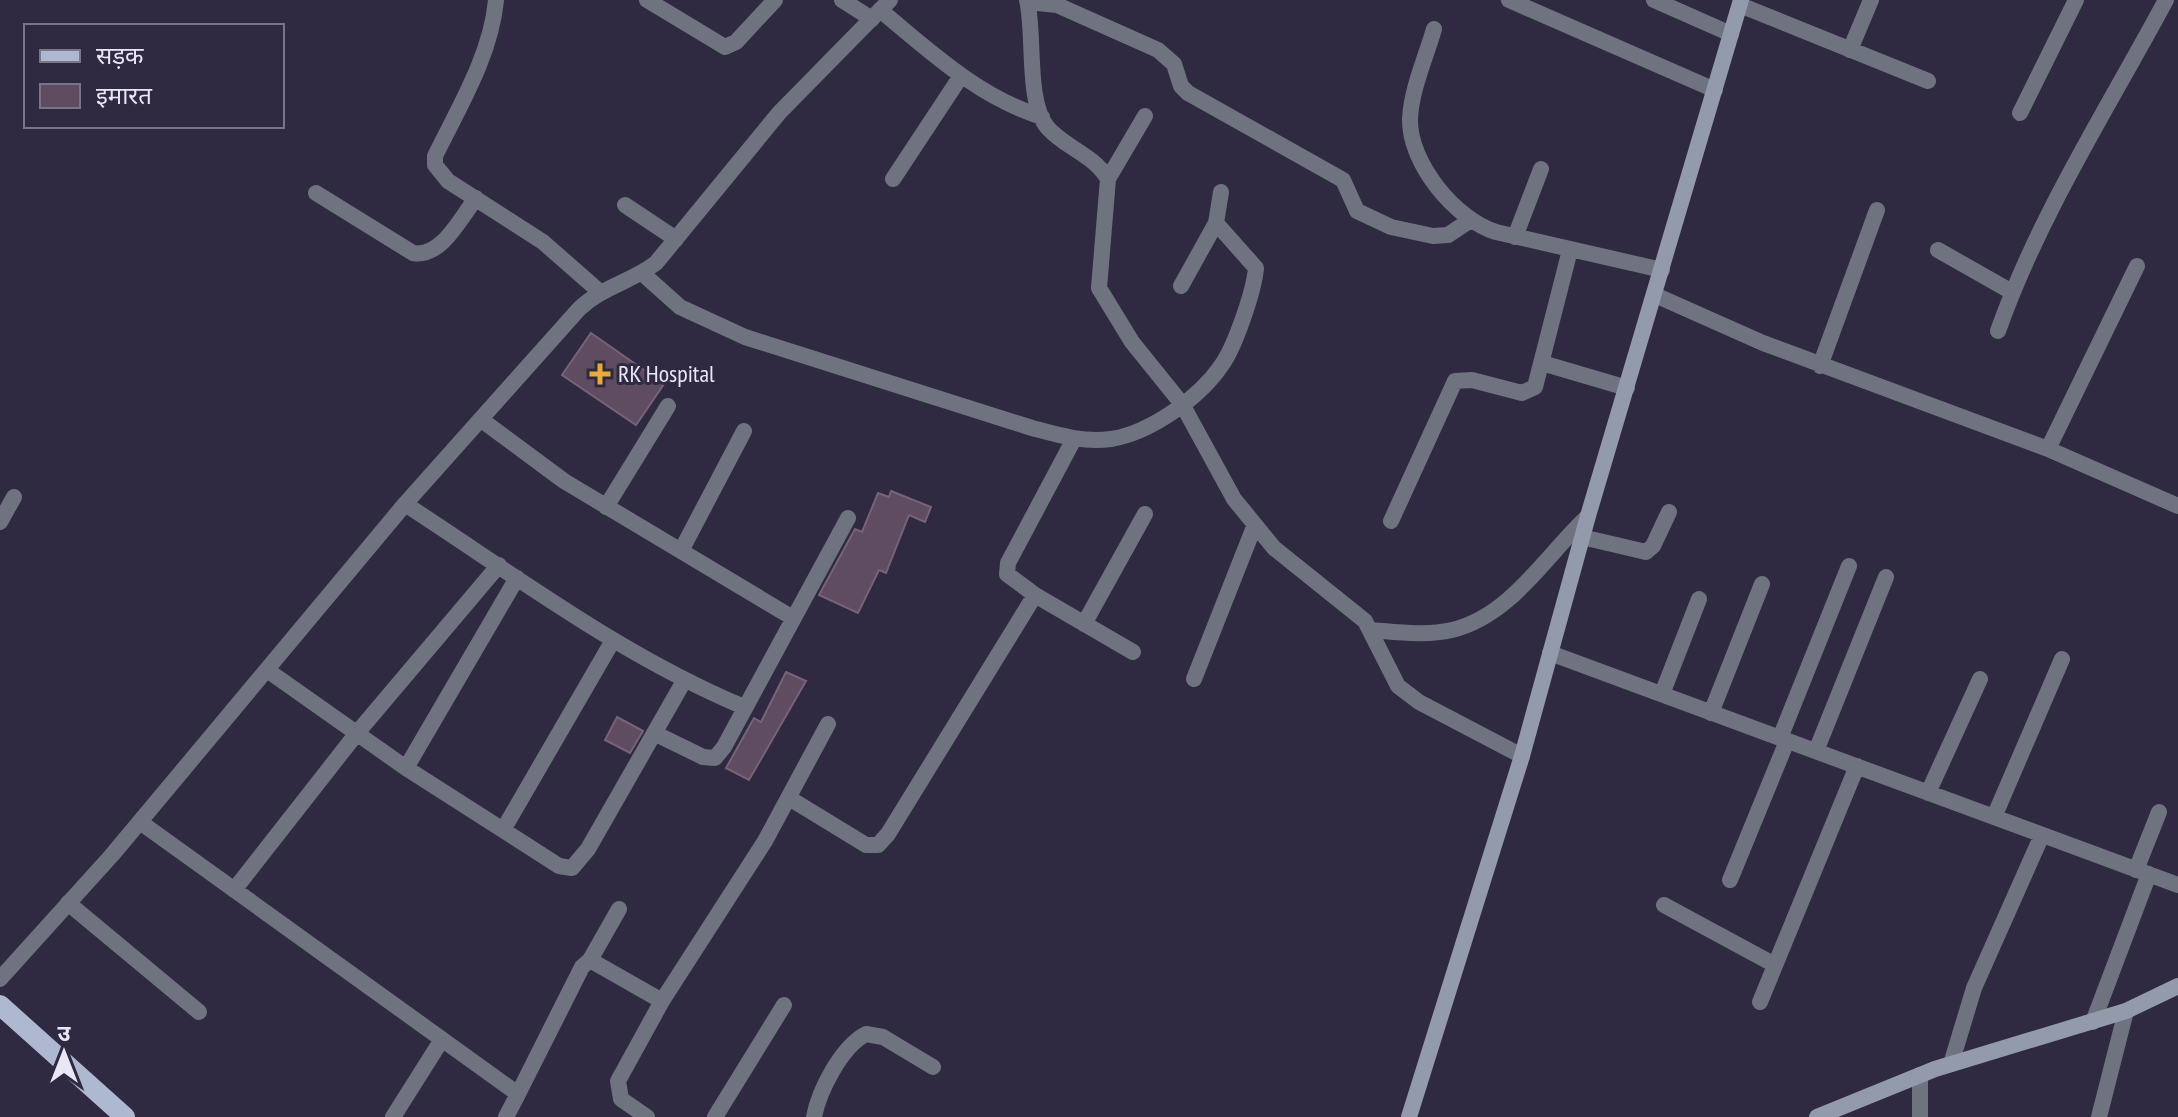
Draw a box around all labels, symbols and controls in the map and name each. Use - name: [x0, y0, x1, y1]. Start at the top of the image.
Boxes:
- legend: [24, 24, 284, 128]
- text: सड़क: [96, 40, 144, 71]
- text: इमारत: [96, 80, 153, 111]
- place label: RK Hospital: [618, 358, 715, 389]
- marker: RK Hospital: [589, 363, 611, 385]
- north arrow: [24, 1013, 104, 1093]
- text: उ: [58, 1019, 72, 1047]

